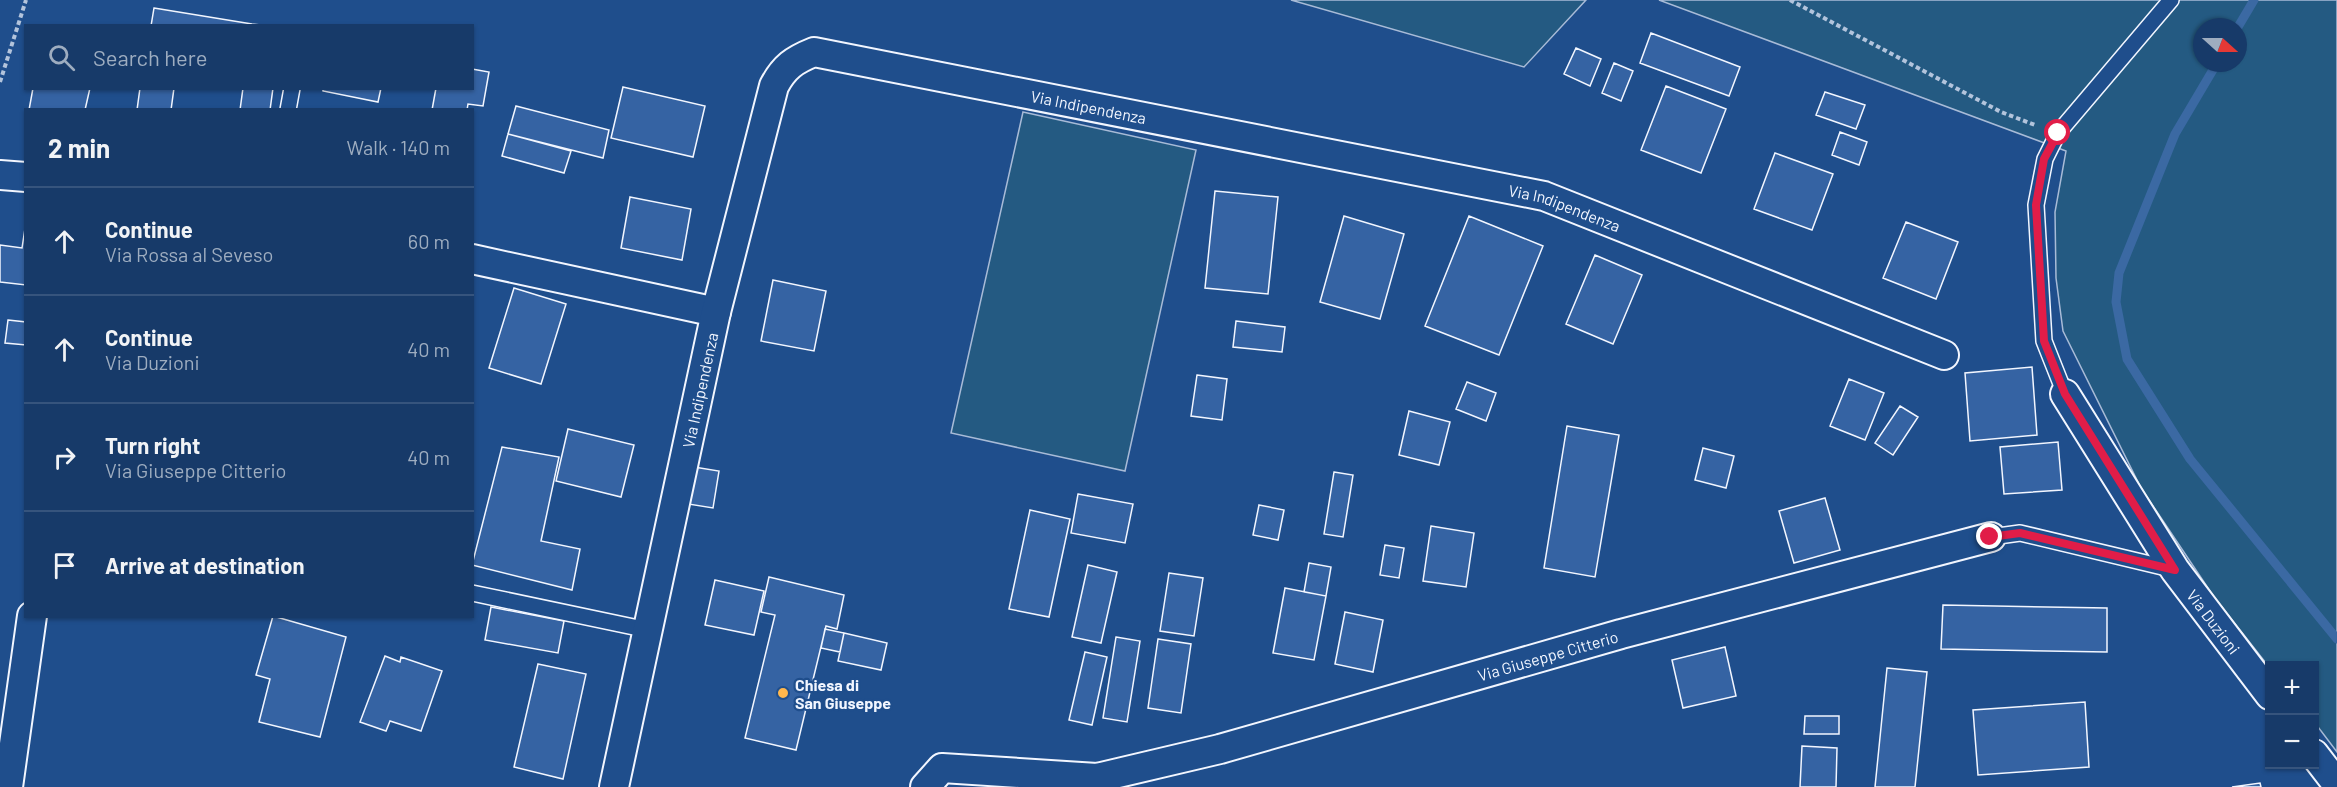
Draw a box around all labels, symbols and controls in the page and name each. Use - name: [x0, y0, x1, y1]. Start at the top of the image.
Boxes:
- north arrow: [2193, 18, 2247, 72]
- search box: [24, 24, 474, 90]
- icon: search: [45, 41, 78, 74]
- text: Search here: [93, 44, 207, 70]
- street label: Via Indipendenza: [1029, 85, 1148, 127]
- route start: [2044, 119, 2070, 145]
- text: 2 min: [48, 132, 110, 163]
- text: Walk · 140 m: [346, 135, 450, 159]
- street label: Via Indipendenza: [1507, 180, 1623, 235]
- text: Continue: [105, 216, 193, 242]
- icon: ahead: [48, 225, 81, 258]
- text: 60 m: [408, 229, 450, 253]
- text: Via Rossa al Seveso: [105, 242, 273, 266]
- text: Continue: [105, 324, 193, 350]
- street label: Via Indipendenza: [678, 331, 721, 449]
- icon: ahead: [48, 333, 81, 366]
- text: 40 m: [407, 337, 450, 361]
- text: Via Duzioni: [105, 350, 200, 374]
- text: Turn right: [105, 432, 200, 458]
- icon: right: [48, 441, 81, 474]
- text: 40 m: [407, 445, 450, 469]
- text: Via Giuseppe Citterio: [105, 458, 287, 482]
- route end: [1976, 523, 2002, 549]
- icon: arrive: [48, 549, 81, 582]
- text: Arrive at destination: [105, 552, 304, 578]
- street label: Via Duzioni: [2183, 585, 2245, 657]
- street label: Via Giuseppe Citterio: [1475, 626, 1620, 684]
- map controls: [2265, 661, 2319, 769]
- button: +: [2265, 661, 2319, 715]
- place label: Chiesa di San Giuseppe: [795, 675, 891, 712]
- marker: Chiesa di San Giuseppe: [776, 686, 790, 700]
- button: −: [2265, 715, 2319, 769]

